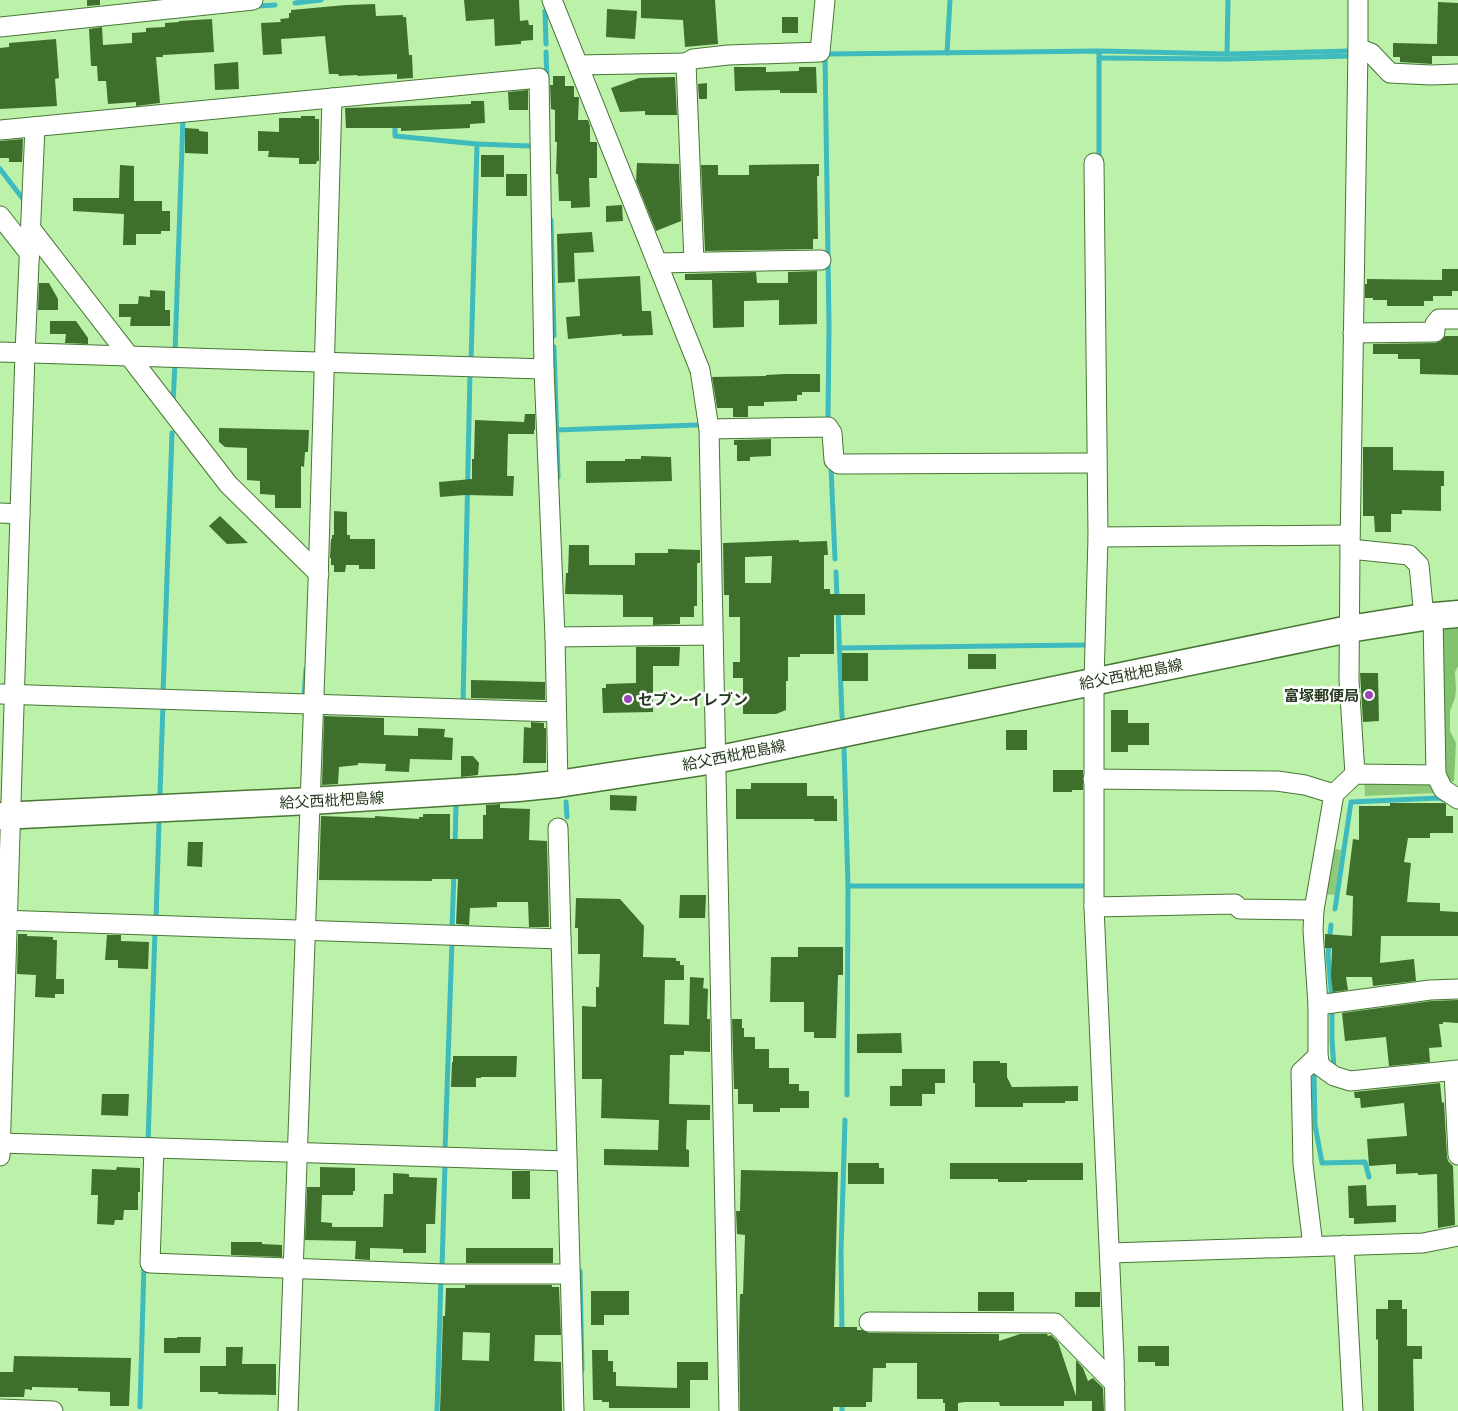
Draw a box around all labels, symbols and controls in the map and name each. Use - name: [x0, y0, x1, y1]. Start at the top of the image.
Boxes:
- street label: 給父西枇杷島線: [1078, 656, 1184, 692]
- place label: 富塚郵便局: [1284, 687, 1359, 704]
- marker: 富塚郵便局: [1363, 689, 1375, 701]
- place label: セブン-イレブン: [638, 691, 748, 708]
- marker: セブン-イレブン: [622, 693, 634, 705]
- street label: 給父西枇杷島線: [681, 737, 787, 773]
- street label: 給父西枇杷島線: [279, 789, 385, 811]

